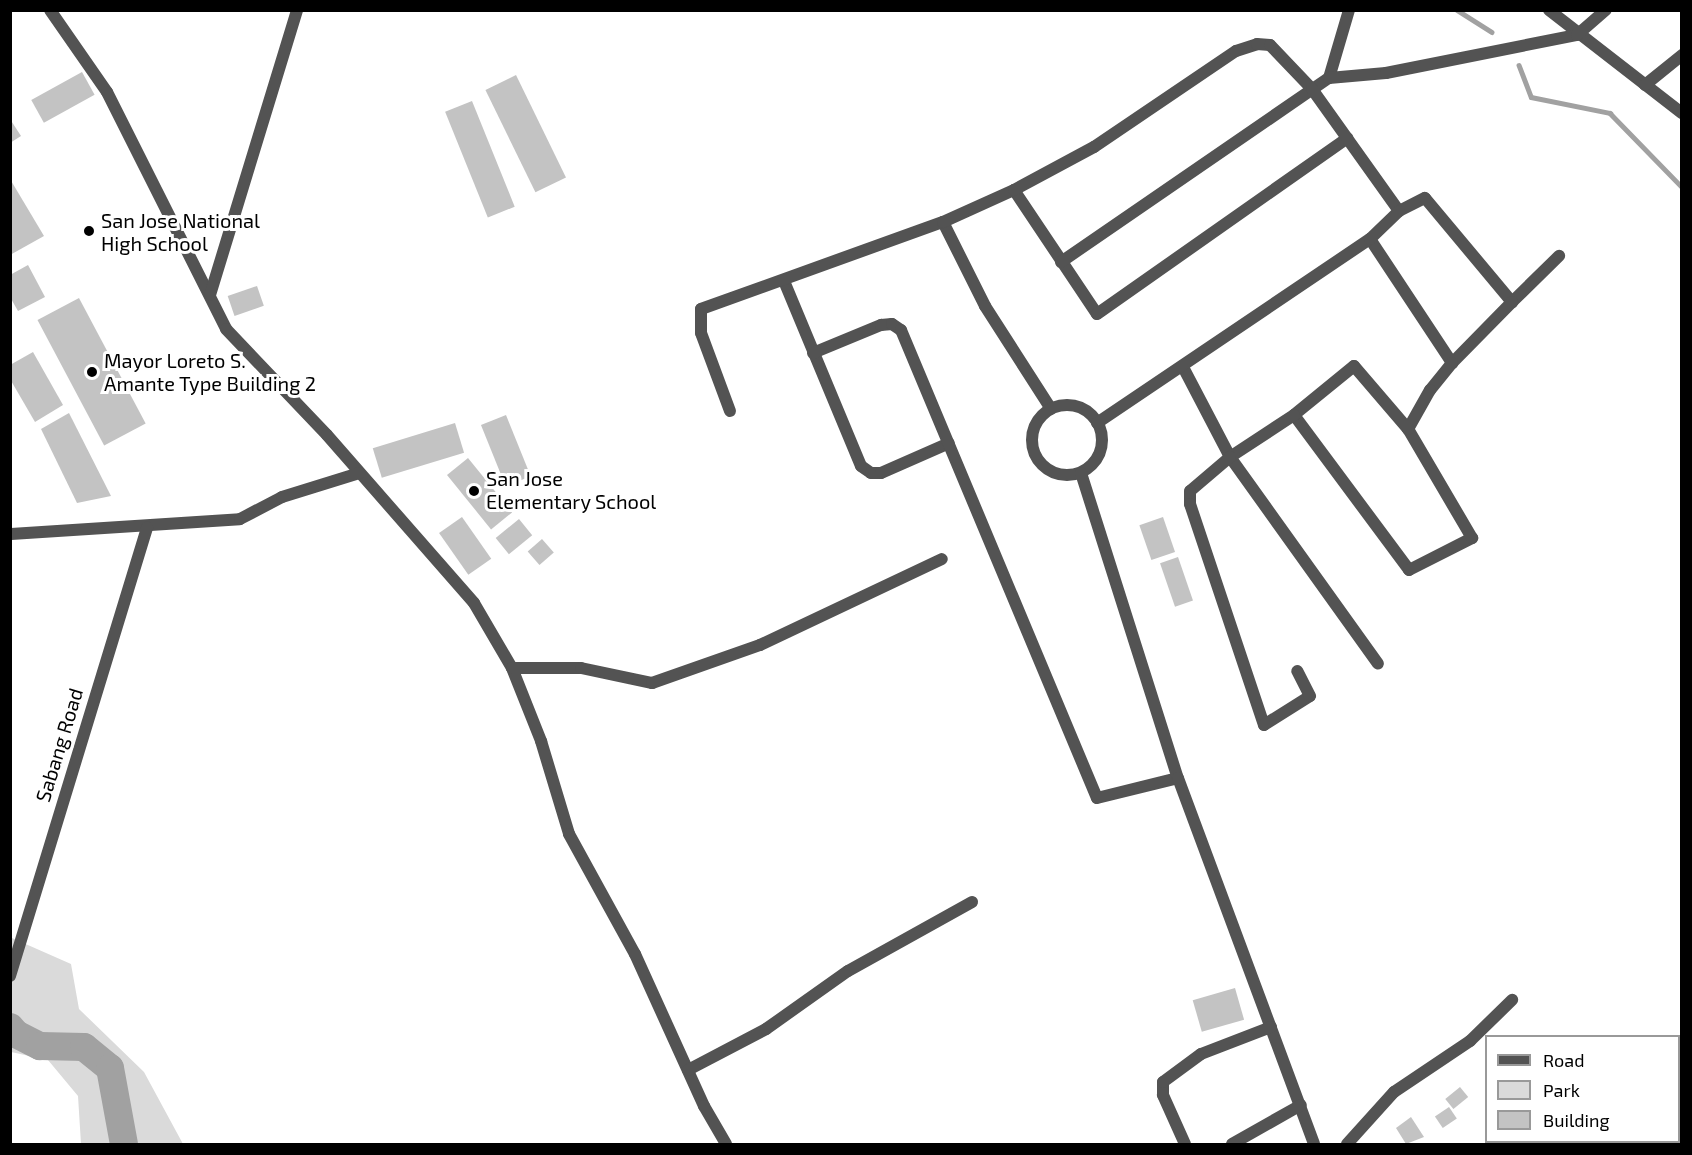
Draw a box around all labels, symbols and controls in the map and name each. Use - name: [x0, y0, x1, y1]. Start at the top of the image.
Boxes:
- place label: San Jose National High School: [101, 208, 260, 255]
- marker: San Jose National High School: [82, 224, 96, 238]
- place label: Mayor Loreto S. Amante Type Building 2: [104, 348, 317, 395]
- marker: Mayor Loreto S. Amante Type Building 2: [85, 365, 99, 379]
- place label: San Jose Elementary School: [486, 467, 657, 514]
- marker: San Jose Elementary School: [467, 484, 481, 498]
- street label: Sabang Road: [30, 685, 88, 805]
- legend: [1485, 1035, 1680, 1143]
- text: Road: [1543, 1049, 1584, 1071]
- text: Park: [1543, 1079, 1580, 1101]
- text: Building: [1543, 1109, 1610, 1131]

